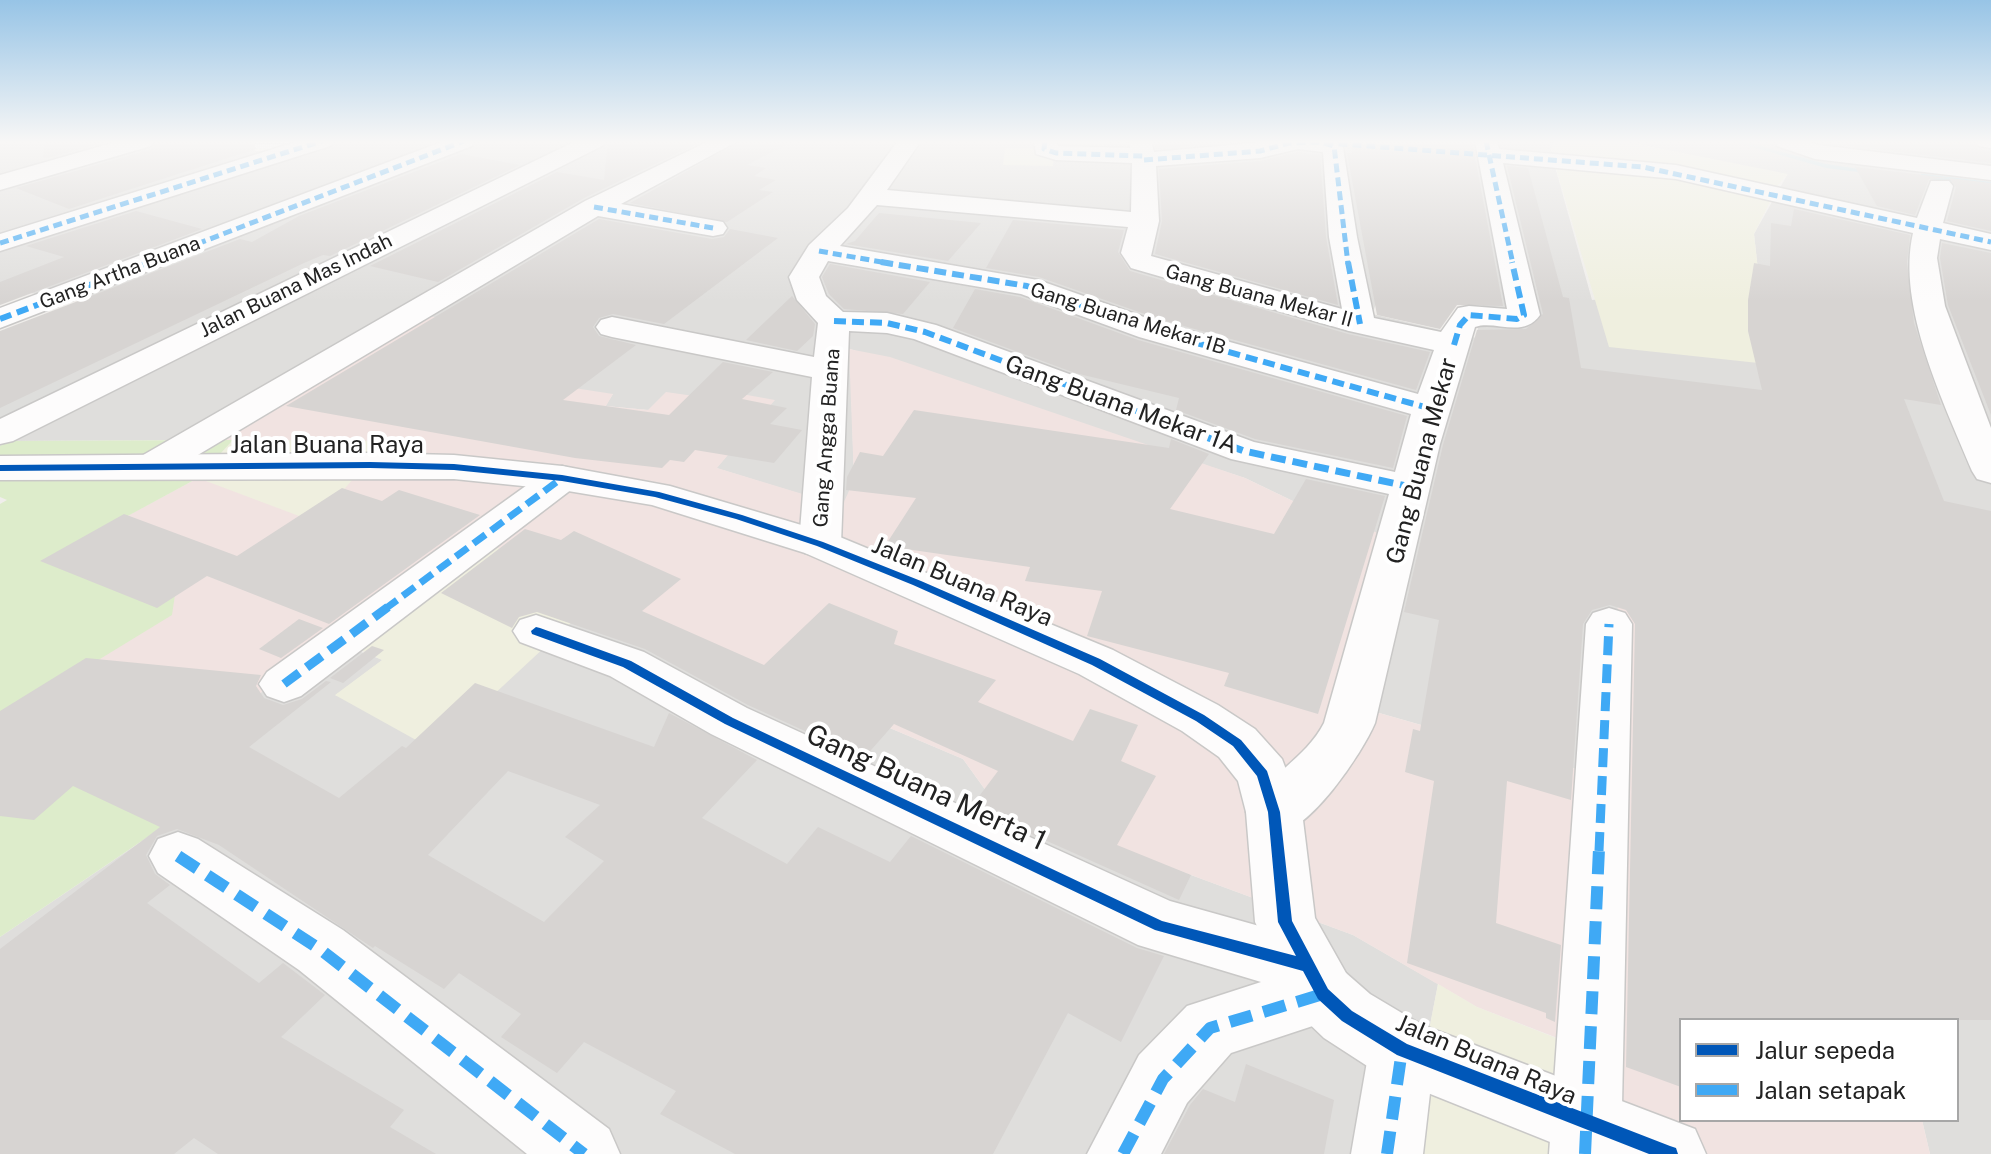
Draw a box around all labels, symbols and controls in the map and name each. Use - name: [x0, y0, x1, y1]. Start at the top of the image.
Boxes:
- street label: Jalan Buana Mas Indah: [196, 229, 396, 343]
- street label: Gang Artha Buana: [36, 231, 204, 315]
- street label: Gang Buana Mekar II: [1163, 259, 1355, 333]
- street label: Gang Buana Mekar 1B: [1027, 278, 1229, 360]
- street label: Gang Angga Buana: [809, 348, 845, 528]
- street label: Gang Buana Mekar 1A: [1001, 350, 1241, 460]
- street label: Gang Buana Mekar: [1381, 355, 1463, 567]
- street label: Jalan Buana Raya: [230, 432, 424, 460]
- street label: Jalan Buana Raya: [867, 531, 1057, 633]
- street label: Gang Buana Merta 1: [801, 718, 1051, 858]
- street label: Jalan Buana Raya: [1391, 1009, 1581, 1111]
- legend: [1679, 1018, 1959, 1122]
- text: Jalur sepeda: [1755, 1036, 1895, 1064]
- text: Jalan setapak: [1755, 1076, 1906, 1104]

